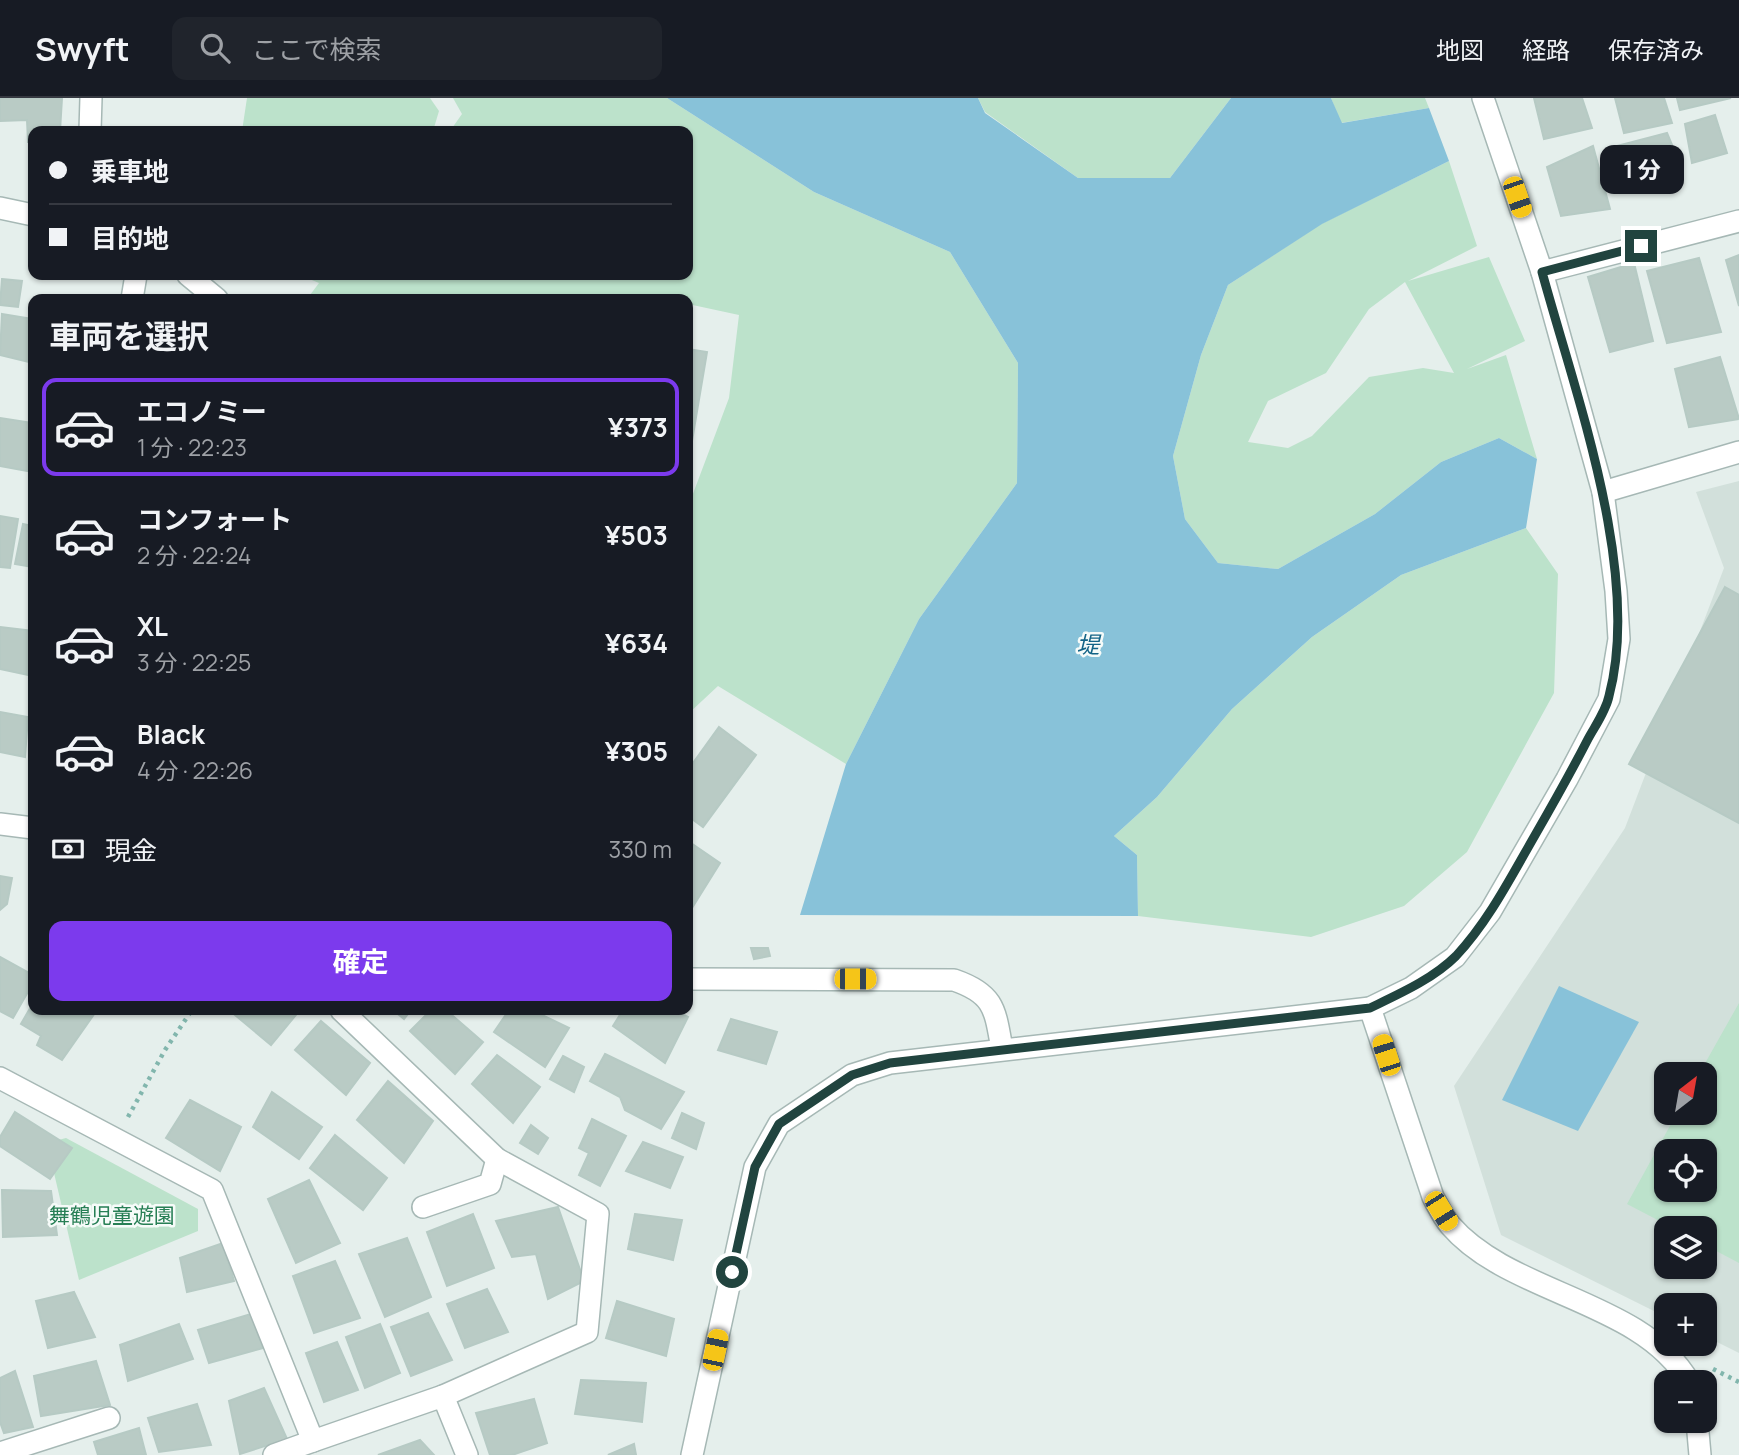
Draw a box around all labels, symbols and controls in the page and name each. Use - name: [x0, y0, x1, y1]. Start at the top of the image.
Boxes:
- search box: [172, 17, 662, 80]
- text: Swyft: [35, 26, 130, 71]
- icon: search: [196, 29, 234, 67]
- text: ここで検索: [252, 31, 382, 67]
- text: 地図: [1436, 33, 1484, 66]
- text: 経路: [1522, 33, 1570, 66]
- text: 保存済み: [1608, 33, 1704, 66]
- callout: 1 分: [1599, 144, 1683, 194]
- text: 乗車地: [91, 153, 169, 189]
- text: 1 分: [1623, 153, 1661, 185]
- car: [1501, 174, 1534, 220]
- text: 目的地: [91, 220, 169, 256]
- route end: [1625, 230, 1657, 262]
- text: 車両を選択: [49, 314, 209, 358]
- text: エコノミー: [137, 393, 267, 429]
- icon: car: [53, 396, 116, 459]
- text: ¥373: [608, 409, 668, 445]
- text: 1 分 · 22:23: [137, 431, 247, 463]
- text: コンフォート: [137, 501, 292, 537]
- icon: car: [53, 504, 116, 567]
- text: ¥503: [605, 517, 668, 553]
- text: 2 分 · 22:24: [137, 539, 251, 571]
- text: XL: [137, 608, 168, 644]
- icon: car: [53, 612, 116, 675]
- text: ¥634: [605, 625, 668, 661]
- water label: 堤: [1077, 628, 1103, 660]
- text: 3 分 · 22:25: [137, 646, 251, 678]
- text: Black: [137, 716, 205, 752]
- icon: car: [53, 720, 116, 783]
- text: ¥305: [605, 733, 668, 769]
- text: 4 分 · 22:26: [137, 754, 253, 786]
- icon: cash: [49, 830, 87, 868]
- text: 現金: [105, 832, 157, 868]
- text: 330 m: [608, 833, 672, 865]
- button: 確定: [49, 921, 672, 1001]
- car: [835, 969, 877, 990]
- car: [1370, 1032, 1403, 1078]
- north arrow: [1654, 1062, 1717, 1125]
- map controls: [1654, 1062, 1717, 1433]
- button: locate: [1654, 1139, 1717, 1202]
- car: [1421, 1188, 1462, 1234]
- park label: 舞鶴児童遊園: [49, 1201, 175, 1229]
- button: layers: [1654, 1216, 1717, 1279]
- route start: [716, 1256, 748, 1288]
- button: +: [1654, 1293, 1717, 1356]
- car: [701, 1327, 730, 1373]
- button: −: [1654, 1370, 1717, 1433]

